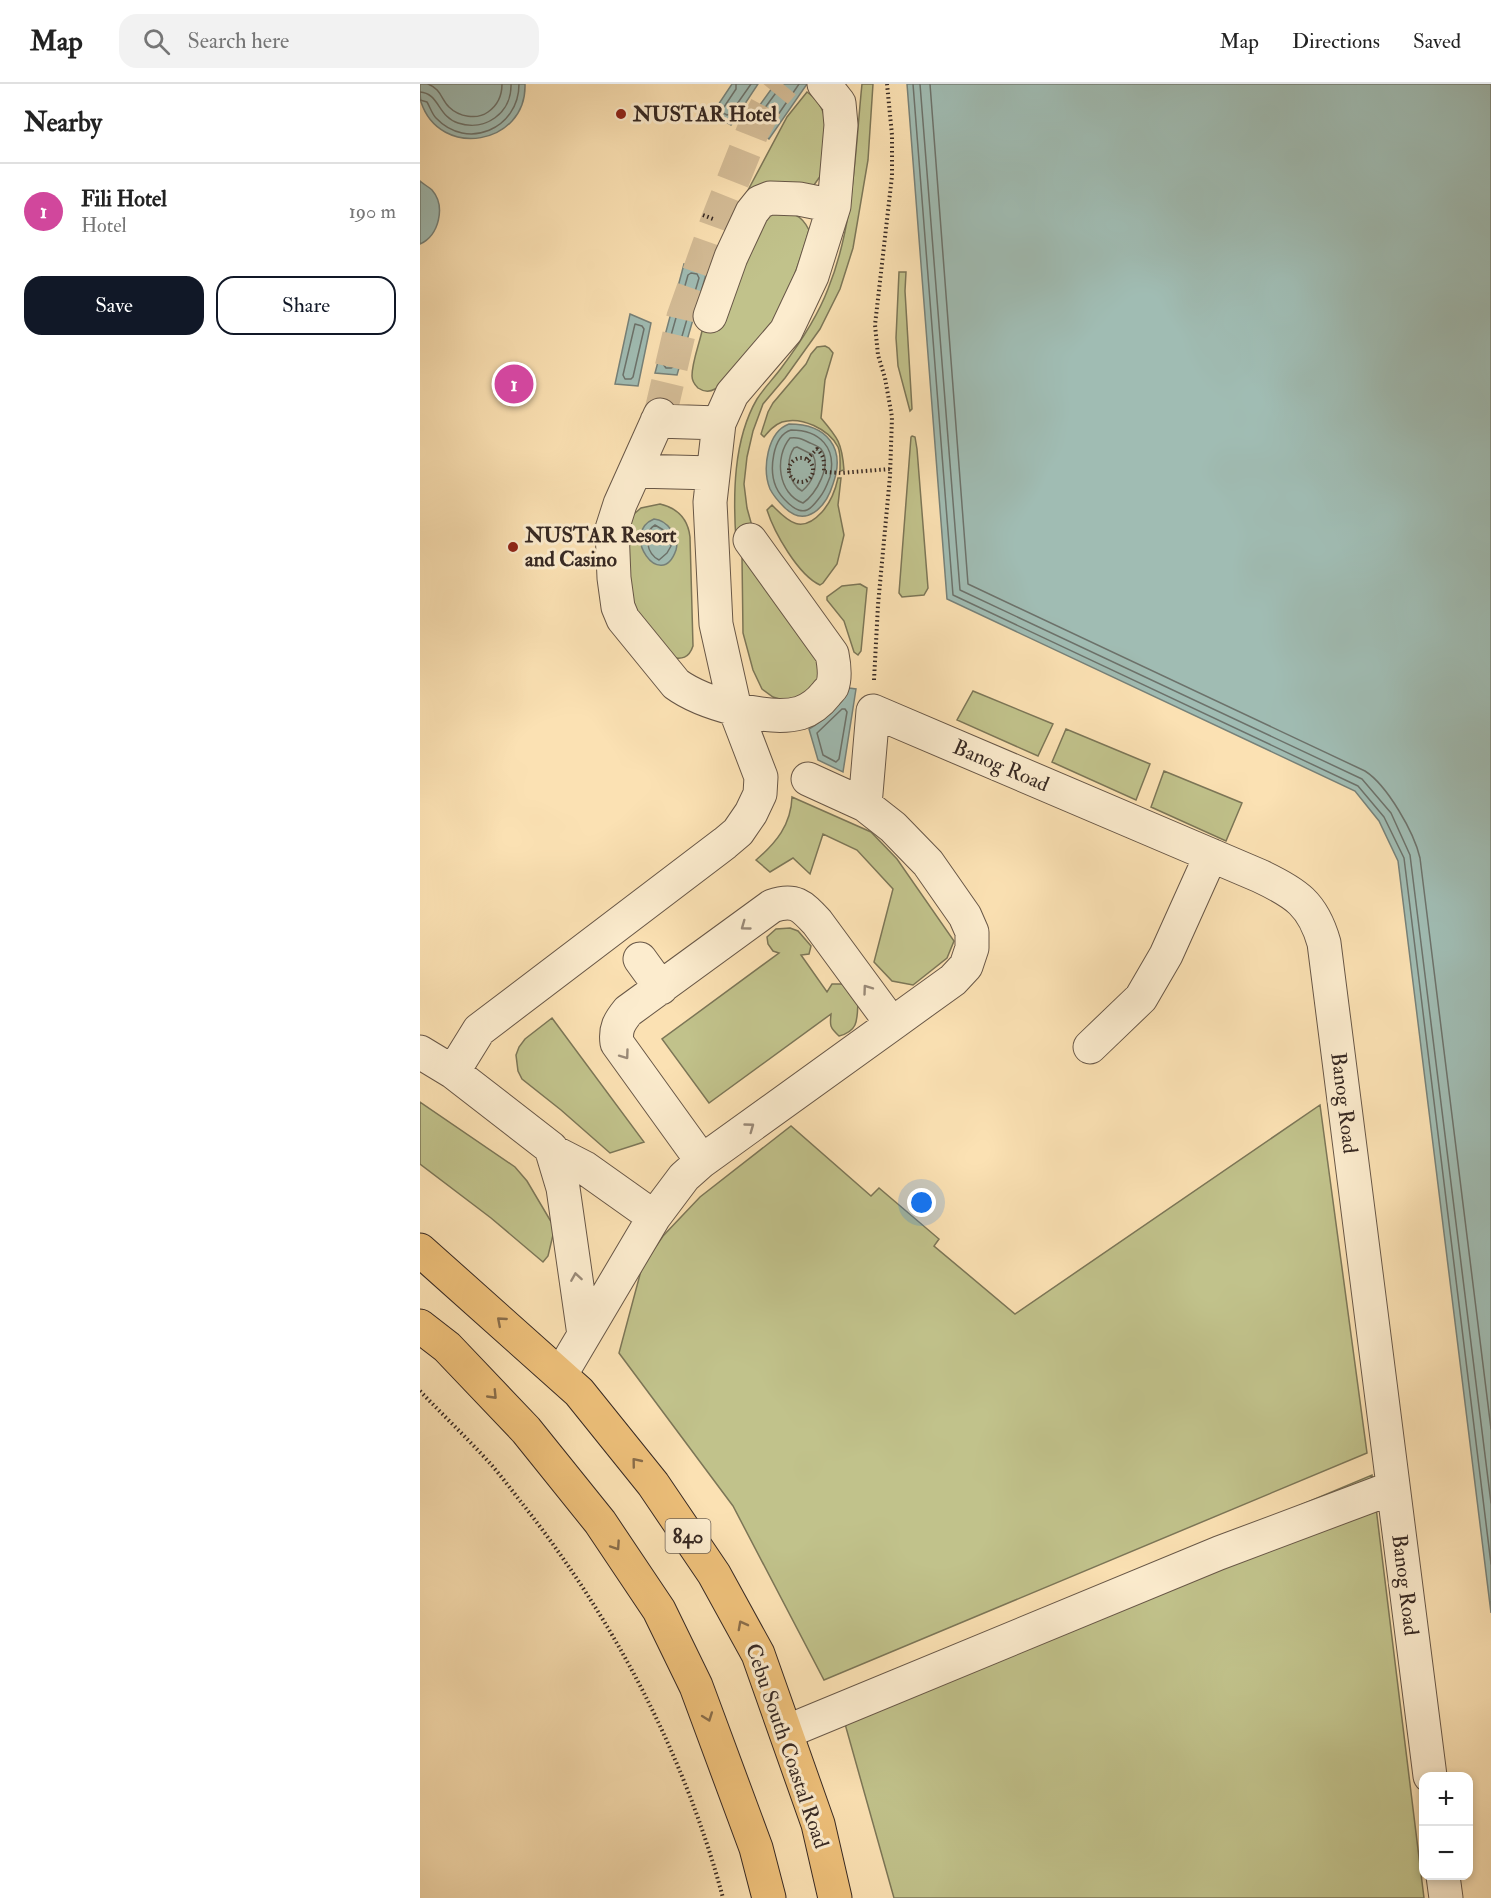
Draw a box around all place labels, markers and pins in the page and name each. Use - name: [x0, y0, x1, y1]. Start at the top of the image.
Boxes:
- place label: NUSTAR Hotel: [632, 101, 777, 128]
- marker: NUSTAR Hotel: [614, 107, 628, 121]
- pin: 1: [494, 362, 533, 406]
- place label: NUSTAR Resort and Casino: [524, 522, 677, 573]
- marker: NUSTAR Resort and Casino: [506, 540, 520, 554]

